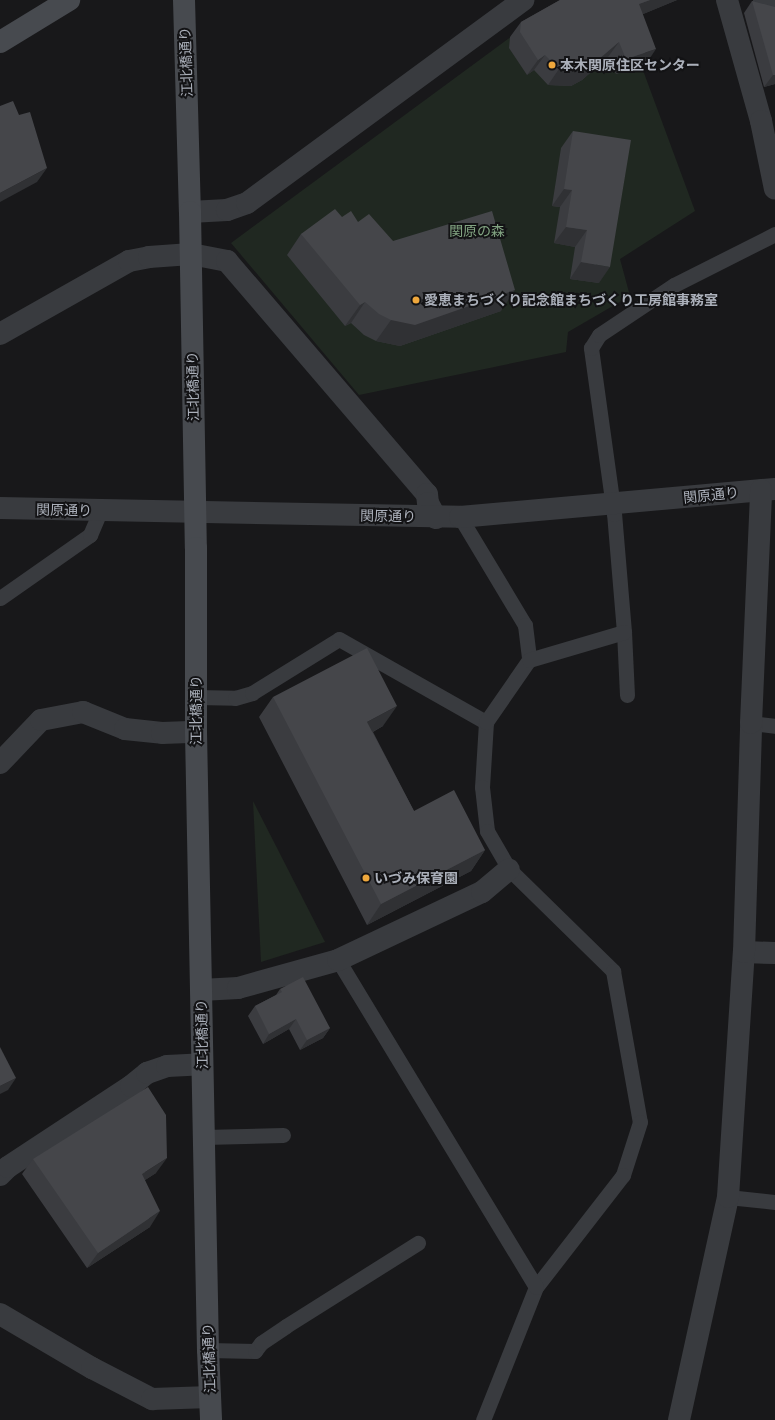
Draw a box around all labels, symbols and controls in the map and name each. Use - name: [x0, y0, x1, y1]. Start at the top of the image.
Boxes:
- street label: 江北橋通り: [176, 27, 196, 97]
- place label: 本木関原住区センター: [560, 57, 700, 73]
- marker: 本木関原住区センター: [547, 60, 557, 70]
- park label: 関原の森: [449, 223, 505, 239]
- place label: 愛恵まちづくり記念館まちづくり工房館事務室: [424, 292, 718, 308]
- marker: 愛恵まちづくり記念館まちづくり工房館事務室: [411, 295, 421, 305]
- street label: 江北橋通り: [184, 351, 202, 421]
- street label: 関原通り: [682, 484, 740, 506]
- street label: 関原通り: [36, 501, 92, 519]
- street label: 関原通り: [360, 507, 416, 525]
- street label: 江北橋通り: [188, 675, 204, 745]
- place label: いづみ保育園: [374, 870, 458, 886]
- marker: いづみ保育園: [361, 873, 371, 883]
- street label: 江北橋通り: [193, 999, 211, 1069]
- street label: 江北橋通り: [199, 1323, 219, 1393]

